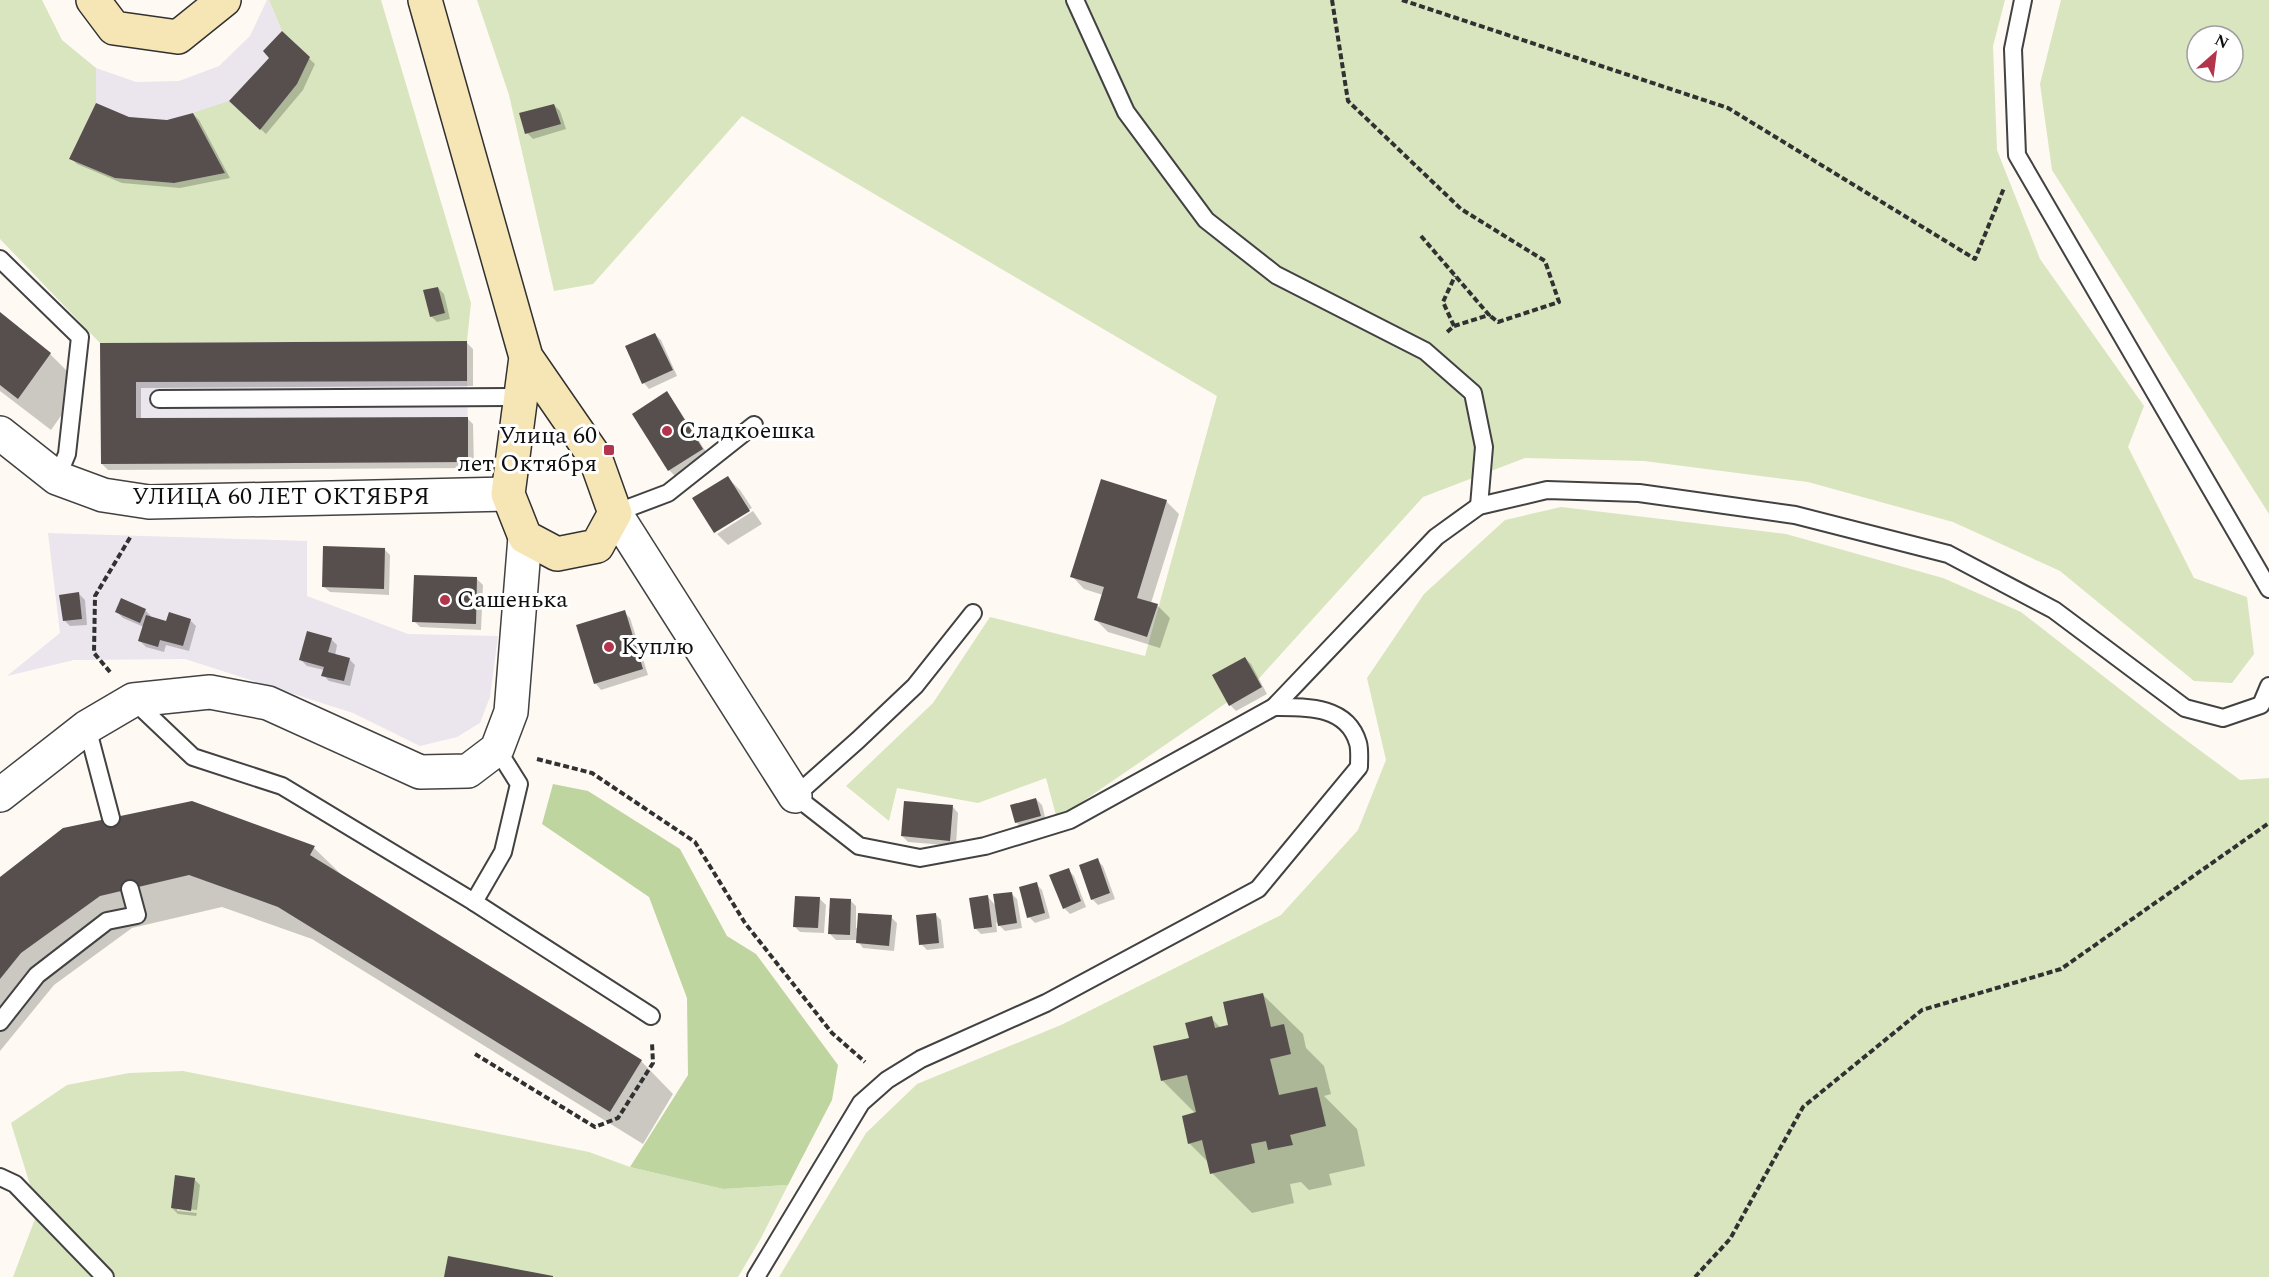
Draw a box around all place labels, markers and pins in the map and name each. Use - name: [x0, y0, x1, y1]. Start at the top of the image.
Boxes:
- place label: Сладкоешка: [679, 413, 816, 449]
- place label: Улица 60 лет Октября: [458, 418, 597, 482]
- marker: Сладкоешка: [660, 424, 674, 438]
- marker: Улица 60 лет Октября: [602, 443, 616, 457]
- place label: Сашенька: [457, 582, 568, 618]
- marker: Сашенька: [438, 593, 452, 607]
- place label: Куплю: [621, 629, 694, 665]
- marker: Куплю: [602, 640, 616, 654]

